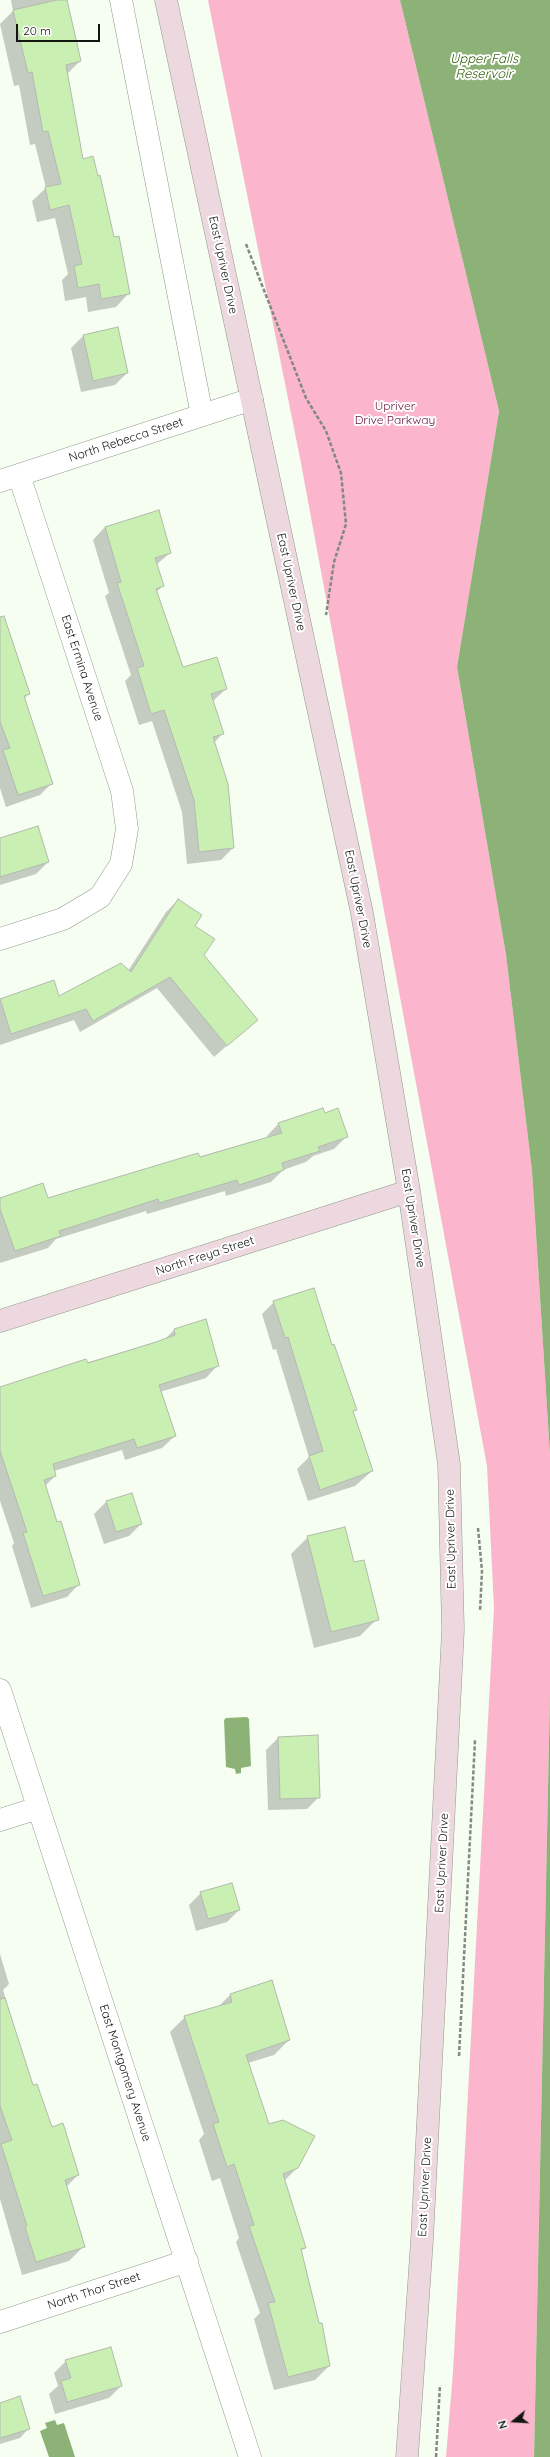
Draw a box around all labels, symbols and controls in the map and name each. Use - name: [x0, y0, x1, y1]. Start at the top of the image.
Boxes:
- scale bar: [18, 16, 102, 42]
- text: 20 m: [23, 23, 51, 38]
- water label: Upper Falls Reservoir: [450, 51, 518, 82]
- street label: East Upriver Drive: [206, 215, 240, 315]
- park label: Upriver Drive Parkway: [355, 399, 435, 427]
- street label: North Rebecca Street: [67, 415, 185, 465]
- street label: East Upriver Drive: [274, 532, 308, 632]
- street label: East Ermina Avenue: [58, 613, 106, 723]
- street label: East Upriver Drive: [341, 849, 375, 949]
- street label: East Upriver Drive: [398, 1168, 428, 1268]
- street label: North Freya Street: [154, 1233, 256, 1279]
- street label: East Upriver Drive: [443, 1489, 459, 1589]
- street label: East Upriver Drive: [432, 1813, 452, 1913]
- street label: East Montgomery Avenue: [96, 2003, 154, 2143]
- street label: East Upriver Drive: [415, 2137, 435, 2237]
- street label: North Thor Street: [46, 2269, 142, 2313]
- north arrow: [494, 2401, 534, 2441]
- text: N: [495, 2419, 510, 2431]

